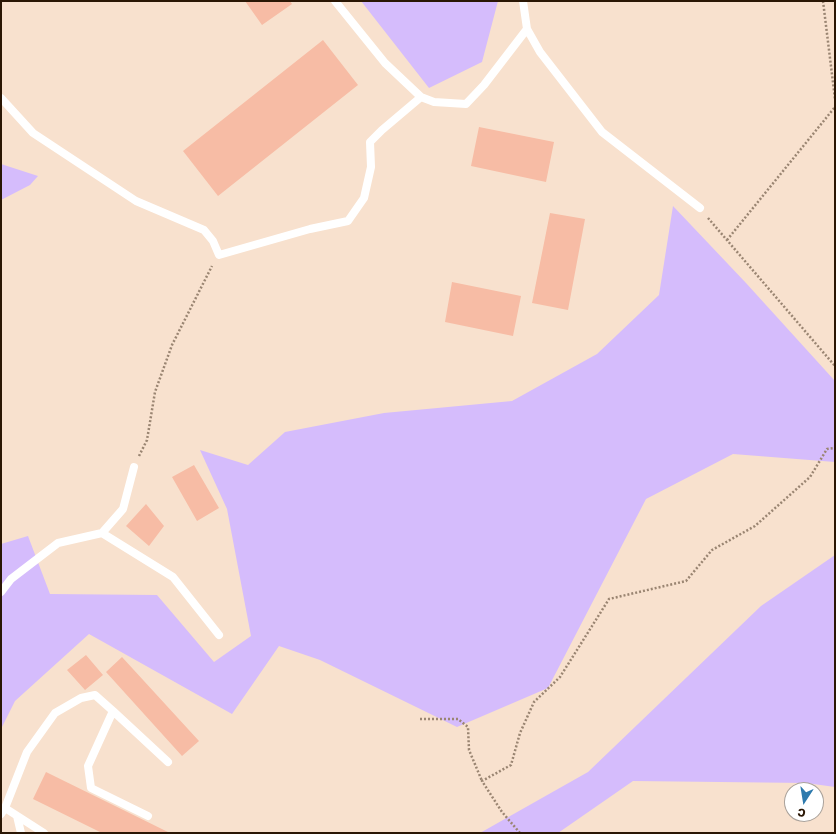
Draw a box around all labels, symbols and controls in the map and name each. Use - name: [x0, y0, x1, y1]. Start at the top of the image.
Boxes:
- north arrow: [784, 782, 824, 822]
- text: С: [796, 806, 807, 820]

